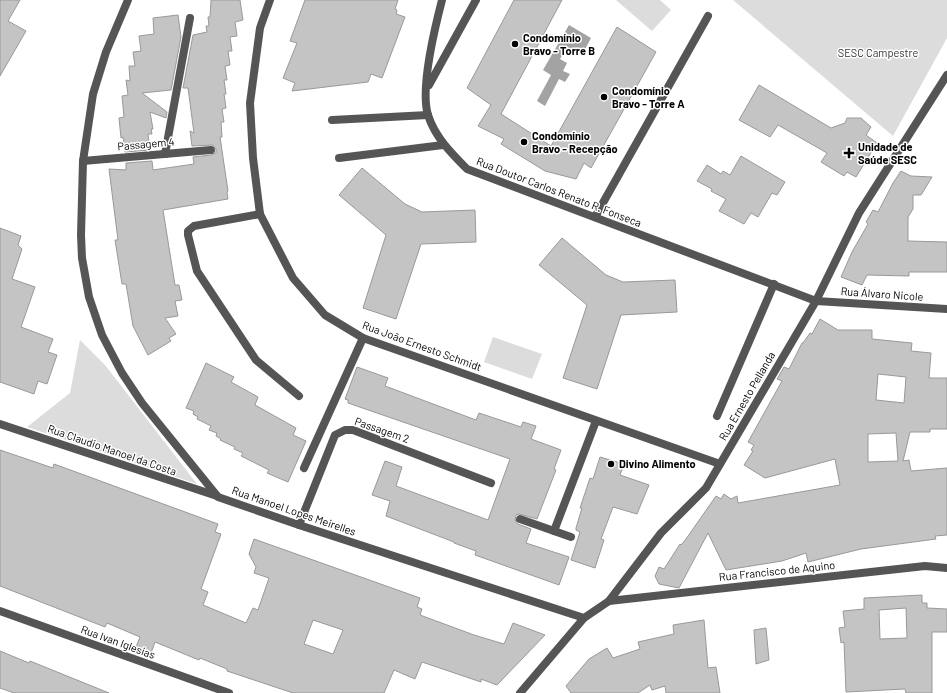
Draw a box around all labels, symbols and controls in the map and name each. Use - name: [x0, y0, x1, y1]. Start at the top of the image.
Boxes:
- place label: Condomínio Bravo - Torre B: [523, 31, 595, 57]
- marker: Condomínio Bravo - Torre B: [510, 39, 520, 49]
- park label: SESC Campestre: [838, 46, 918, 59]
- place label: Condomínio Bravo - Torre A: [612, 84, 685, 110]
- marker: Condomínio Bravo - Torre A: [599, 92, 609, 102]
- place label: Condomínio Bravo - Recepção: [532, 129, 618, 155]
- street label: Passagem 4: [117, 135, 175, 152]
- marker: Condomínio Bravo - Recepção: [519, 137, 529, 147]
- place label: Unidade de Saúde SESC: [858, 140, 917, 166]
- marker: Unidade de Saúde SESC: [843, 147, 855, 159]
- street label: Rua Doutor Carlos Renato R. Fonseca: [475, 154, 644, 229]
- street label: Rua Álvaro Nicole: [840, 284, 924, 303]
- street label: Rua João Ernesto Schmidt: [361, 318, 484, 373]
- street label: Rua Ernesto Pellanda: [716, 349, 777, 442]
- street label: Passagem 2: [353, 414, 411, 445]
- street label: Rua Claudio Manoel da Costa: [46, 421, 178, 478]
- place label: Divino Alimento: [619, 457, 696, 470]
- marker: Divino Alimento: [606, 459, 616, 469]
- street label: Rua Manoel Lopes Meirelles: [230, 483, 358, 538]
- street label: Rua Francisco de Aquino: [718, 558, 836, 583]
- street label: Rua Ivan Iglesias: [79, 622, 157, 661]

